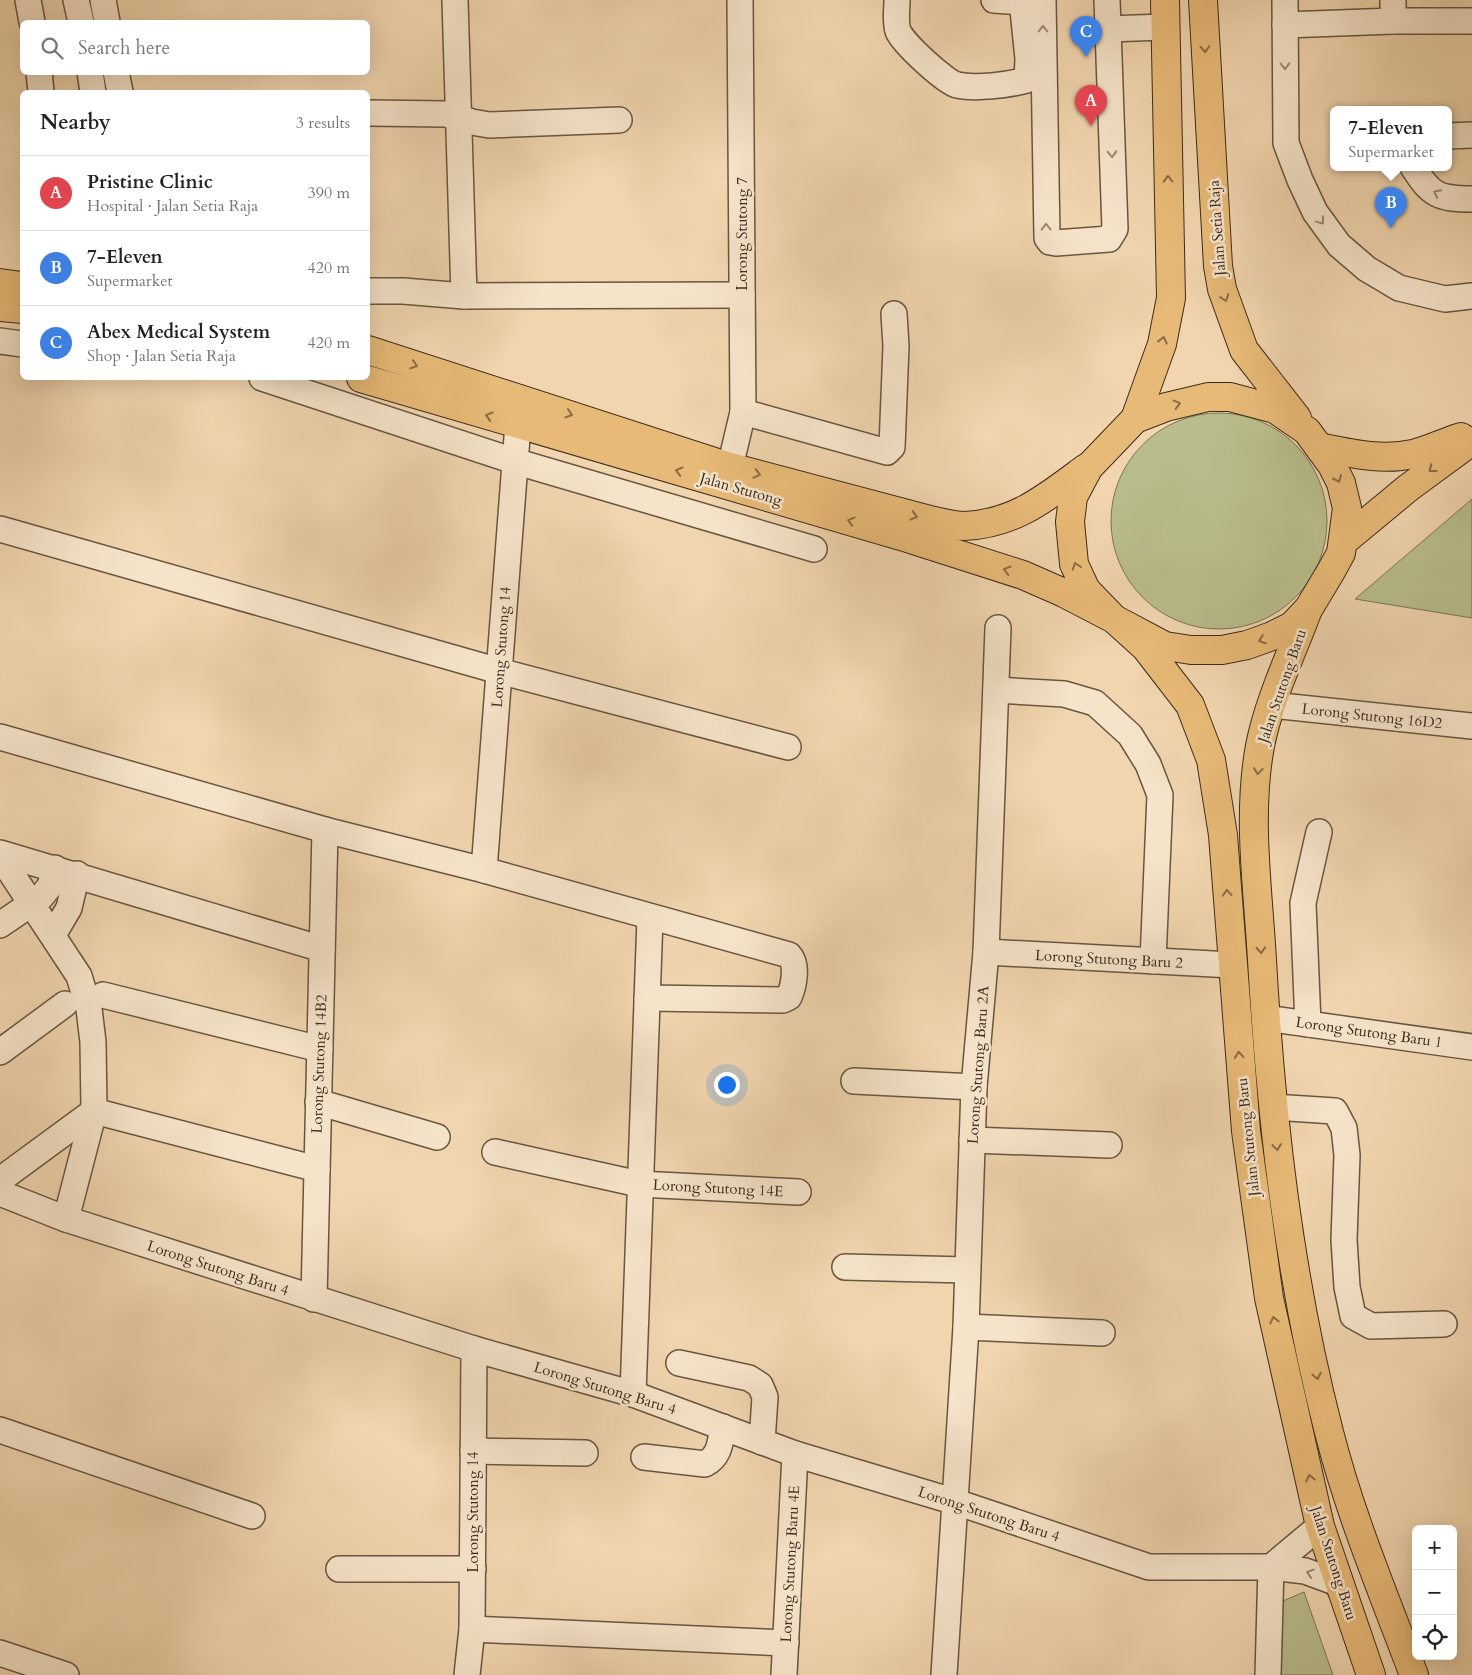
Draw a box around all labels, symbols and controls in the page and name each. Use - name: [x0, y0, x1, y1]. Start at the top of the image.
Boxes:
- pin: C: [1070, 16, 1102, 57]
- search box: [20, 20, 370, 75]
- one-way arrow: [1038, 25, 1049, 33]
- icon: search: [38, 34, 66, 62]
- text: Search here: [78, 35, 170, 61]
- one-way arrow: [1200, 45, 1211, 53]
- one-way arrow: [1280, 62, 1290, 70]
- pin: A: [1075, 85, 1107, 126]
- popup: [1330, 106, 1452, 171]
- text: Nearby: [40, 108, 111, 137]
- text: 3 results: [296, 112, 350, 134]
- text: 7-Eleven: [1348, 115, 1424, 141]
- text: Supermarket: [1348, 141, 1434, 163]
- one-way arrow: [1107, 150, 1117, 158]
- text: Pristine Clinic: [87, 169, 213, 195]
- one-way arrow: [1163, 175, 1173, 182]
- street label: Lorong Stutong 7: [732, 177, 752, 291]
- street label: Jalan Setia Raja: [1204, 179, 1230, 278]
- text: A: [50, 182, 62, 204]
- text: 390 m: [308, 182, 350, 204]
- pin: B: [1375, 187, 1407, 228]
- one-way arrow: [1433, 189, 1442, 199]
- text: Hospital · Jalan Setia Raja: [87, 195, 258, 217]
- one-way arrow: [1316, 215, 1324, 224]
- one-way arrow: [1041, 223, 1052, 231]
- text: 7-Eleven: [87, 244, 163, 270]
- text: B: [50, 257, 62, 279]
- text: 420 m: [308, 257, 350, 279]
- text: Supermarket: [87, 270, 173, 292]
- one-way arrow: [1219, 293, 1229, 301]
- text: Abex Medical System: [87, 319, 270, 345]
- text: C: [50, 332, 62, 354]
- text: 420 m: [308, 332, 350, 354]
- one-way arrow: [1157, 337, 1167, 345]
- text: Shop · Jalan Setia Raja: [87, 345, 236, 367]
- one-way arrow: [409, 359, 418, 369]
- one-way arrow: [1172, 400, 1180, 410]
- one-way arrow: [564, 409, 572, 419]
- one-way arrow: [485, 411, 494, 421]
- one-way arrow: [1429, 464, 1438, 472]
- one-way arrow: [674, 466, 683, 477]
- street label: Jalan Stutong: [696, 467, 785, 510]
- one-way arrow: [752, 468, 760, 478]
- one-way arrow: [1332, 474, 1343, 483]
- one-way arrow: [909, 510, 917, 520]
- one-way arrow: [848, 517, 856, 527]
- one-way arrow: [1072, 563, 1082, 571]
- one-way arrow: [1003, 565, 1011, 575]
- street label: Lorong Stutong 14: [487, 585, 515, 708]
- street label: Jalan Stutong Baru: [1253, 626, 1311, 747]
- one-way arrow: [1258, 634, 1267, 644]
- street label: Lorong Stutong 16D2: [1301, 699, 1444, 733]
- one-way arrow: [1253, 767, 1264, 775]
- one-way arrow: [1221, 889, 1232, 897]
- street label: Lorong Stutong Baru 2: [1035, 945, 1184, 973]
- one-way arrow: [1256, 946, 1267, 954]
- street label: Lorong Stutong Baru 2A: [962, 985, 994, 1145]
- street label: Lorong Stutong 14B2: [307, 994, 331, 1134]
- street label: Lorong Stutong Baru 1: [1294, 1012, 1444, 1052]
- one-way arrow: [1234, 1051, 1245, 1059]
- your location: [714, 1072, 740, 1098]
- street label: Jalan Stutong Baru: [1232, 1077, 1264, 1199]
- one-way arrow: [1271, 1143, 1282, 1151]
- street label: Lorong Stutong 14E: [652, 1175, 784, 1201]
- street label: Lorong Stutong Baru 4: [144, 1236, 292, 1300]
- one-way arrow: [1269, 1315, 1280, 1324]
- street label: Lorong Stutong Baru 4: [531, 1357, 679, 1419]
- one-way arrow: [1311, 1372, 1321, 1380]
- street label: Lorong Stutong 14: [463, 1451, 483, 1573]
- one-way arrow: [1305, 1474, 1315, 1483]
- street label: Lorong Stutong Baru 4: [915, 1482, 1063, 1546]
- street label: Lorong Stutong Baru 4E: [776, 1485, 804, 1643]
- street label: Jalan Stutong Baru: [1305, 1501, 1362, 1623]
- map controls: [1412, 1525, 1457, 1660]
- button: +: [1412, 1525, 1457, 1570]
- one-way arrow: [1306, 1569, 1315, 1579]
- button: −: [1412, 1570, 1457, 1615]
- button: locate: [1412, 1615, 1457, 1660]

